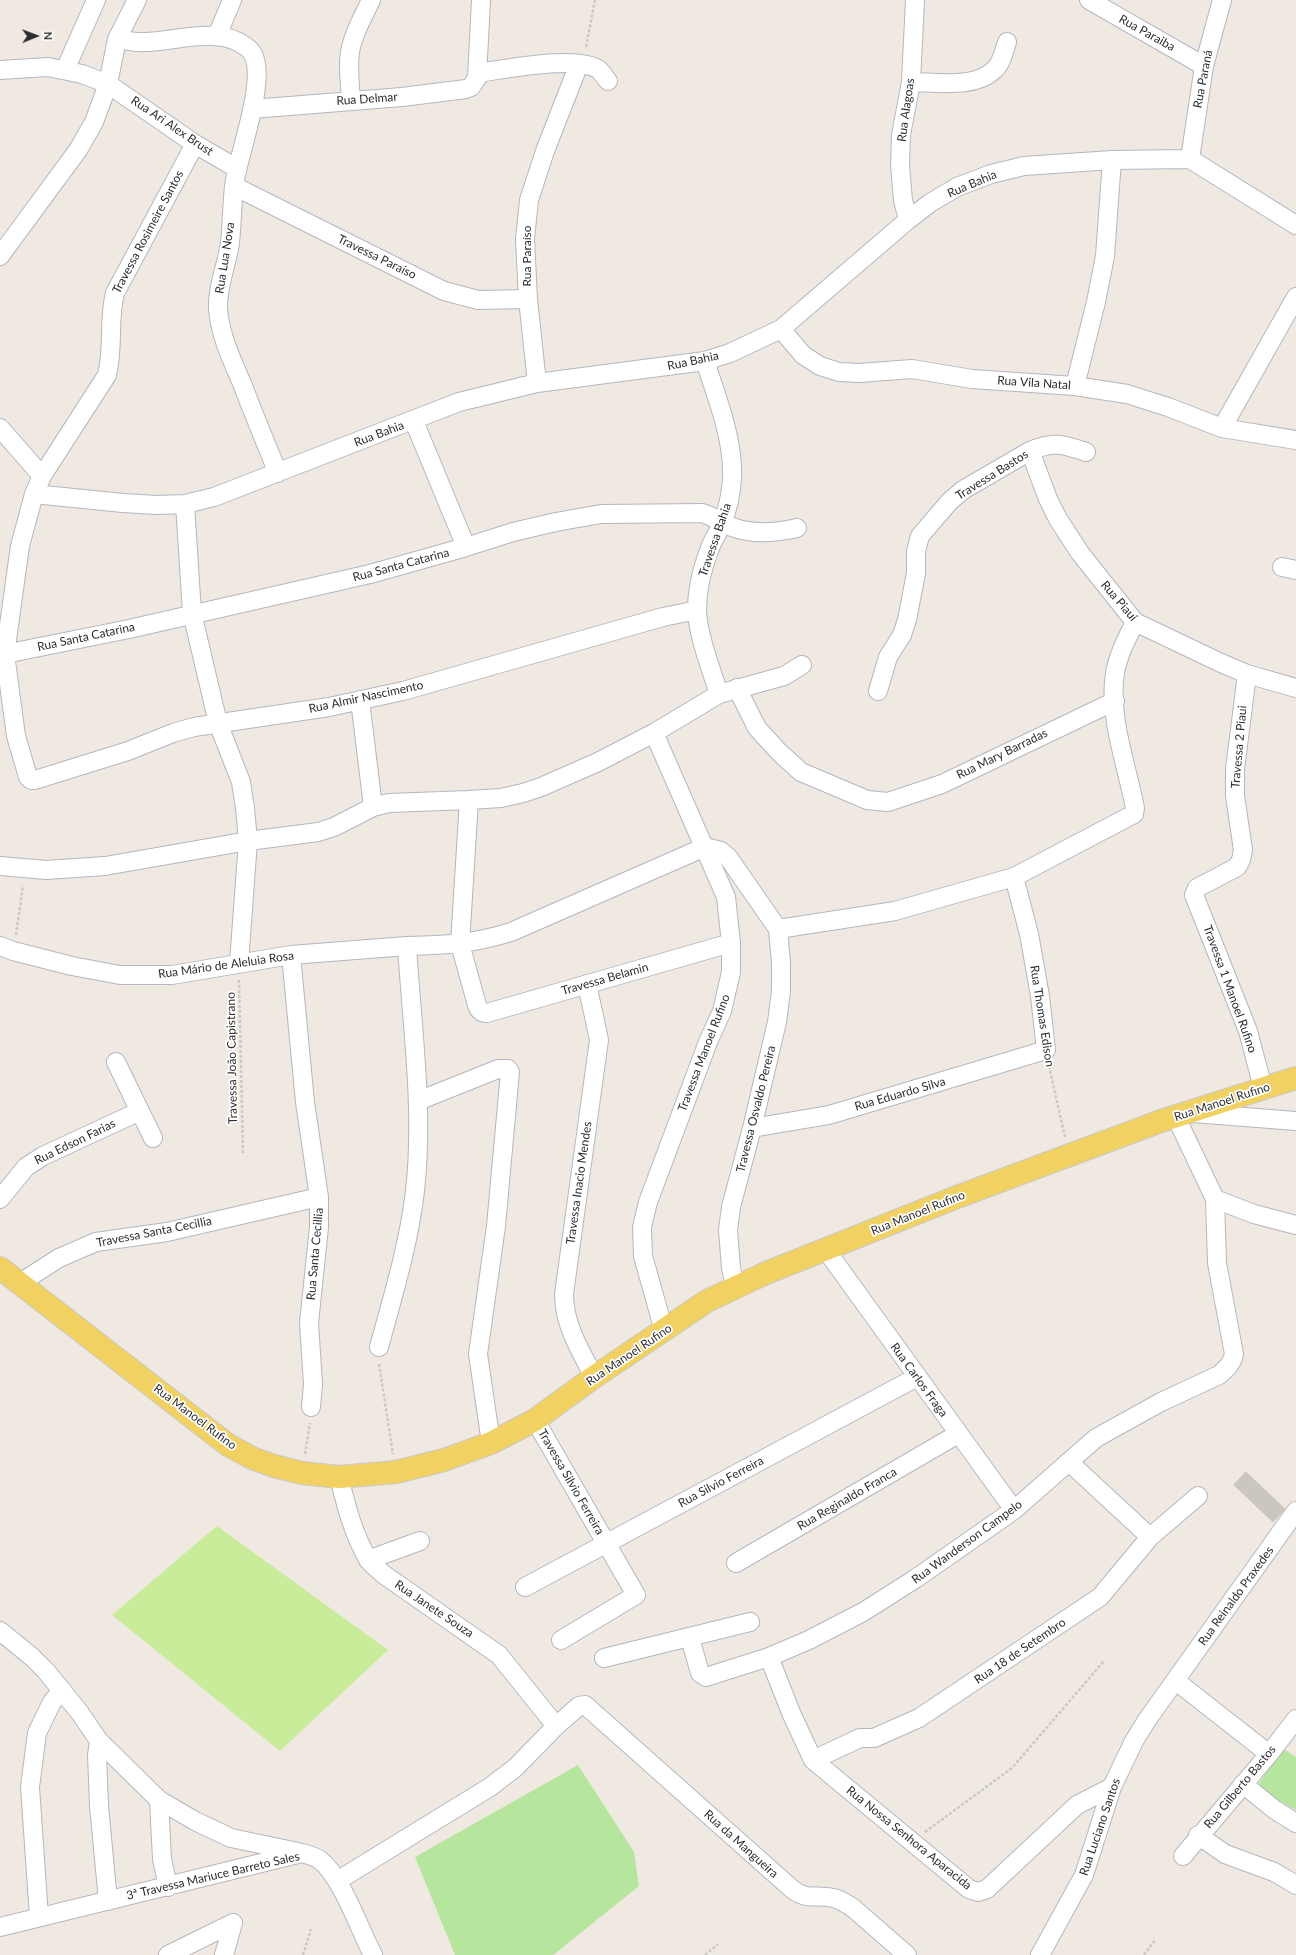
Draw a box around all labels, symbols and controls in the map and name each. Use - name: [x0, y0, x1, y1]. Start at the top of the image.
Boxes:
- street label: Rua Paraiba: [1116, 12, 1178, 54]
- north arrow: [16, 16, 56, 56]
- text: N: [42, 31, 55, 40]
- street label: Rua Paraná: [1190, 49, 1216, 109]
- street label: Rua Alagoas: [894, 77, 918, 143]
- street label: Rua Delmar: [336, 90, 398, 108]
- street label: Rua Ari Alex Brust: [128, 93, 216, 159]
- street label: Rua Bahia: [945, 167, 999, 201]
- street label: Travessa Rosimeire Santos: [109, 168, 187, 296]
- street label: Rua Lua Nova: [212, 221, 238, 295]
- street label: Rua Paraíso: [520, 225, 534, 287]
- street label: Travessa Paraíso: [335, 232, 419, 282]
- street label: Rua Bahia: [666, 349, 720, 373]
- street label: Rua Vila Natal: [997, 373, 1071, 393]
- street label: Rua Bahia: [352, 418, 406, 450]
- street label: Travessa Bastos: [953, 447, 1031, 503]
- street label: Travessa Bahia: [696, 501, 734, 579]
- street label: Rua Santa Catarina: [351, 545, 451, 585]
- street label: Rua Piauí: [1098, 578, 1140, 624]
- street label: Rua Santa Catarina: [36, 620, 136, 654]
- street label: Rua Almir Nascimento: [307, 678, 425, 716]
- street label: Travessa 2 Piaui: [1228, 705, 1250, 789]
- street label: Rua Mary Barradas: [954, 726, 1050, 782]
- street label: Travessa 1 Manoel Rufino: [1200, 923, 1260, 1055]
- street label: Rua Mário de Aleluia Rosa: [157, 948, 295, 982]
- street label: Travessa Belamin: [560, 960, 650, 998]
- street label: Rua Thomas Edison: [1027, 964, 1057, 1068]
- street label: Travessa João Capistrano: [224, 992, 240, 1124]
- street label: Travessa Manoel Rufino: [675, 992, 733, 1114]
- street label: Travessa Osvaldo Pereira: [733, 1044, 779, 1174]
- street label: Rua Eduardo Silva: [853, 1074, 947, 1114]
- street label: Rua Manoel Rufino: [1172, 1080, 1272, 1124]
- street label: Rua Edson Farias: [32, 1116, 118, 1168]
- street label: Travessa Inacio Mendes: [563, 1120, 595, 1246]
- street label: Rua Manoel Rufino: [869, 1188, 967, 1238]
- street label: Rua Santa Cecillia: [304, 1207, 326, 1301]
- street label: Travessa Santa Cecillia: [95, 1214, 213, 1250]
- street label: Rua Manoel Rufino: [584, 1321, 674, 1389]
- street label: Rua Carlos Fraga: [887, 1340, 951, 1420]
- street label: Rua Manoel Rufino: [151, 1381, 239, 1453]
- street label: Travessa Silvio Ferreira: [535, 1427, 607, 1537]
- street label: Rua Silvio Ferreira: [676, 1453, 766, 1511]
- street label: Rua Reginaldo Franca: [795, 1465, 899, 1533]
- street label: Rua Wanderson Campelo: [909, 1497, 1025, 1587]
- street label: Rua Reinaldo Praxedes: [1195, 1544, 1277, 1648]
- street label: Rua Janete Souza: [392, 1577, 476, 1641]
- street label: Rua 18 de Setembro: [972, 1615, 1068, 1687]
- street label: Rua Gilberto Bastos: [1201, 1743, 1279, 1831]
- street label: Rua Luciano Santos: [1077, 1776, 1123, 1878]
- street label: Rua Nossa Senhora Aparacida: [844, 1783, 974, 1893]
- street label: Rua da Mangueira: [701, 1807, 781, 1881]
- street label: 3ª Travessa Mariuce Barreto Sales: [125, 1849, 301, 1903]

